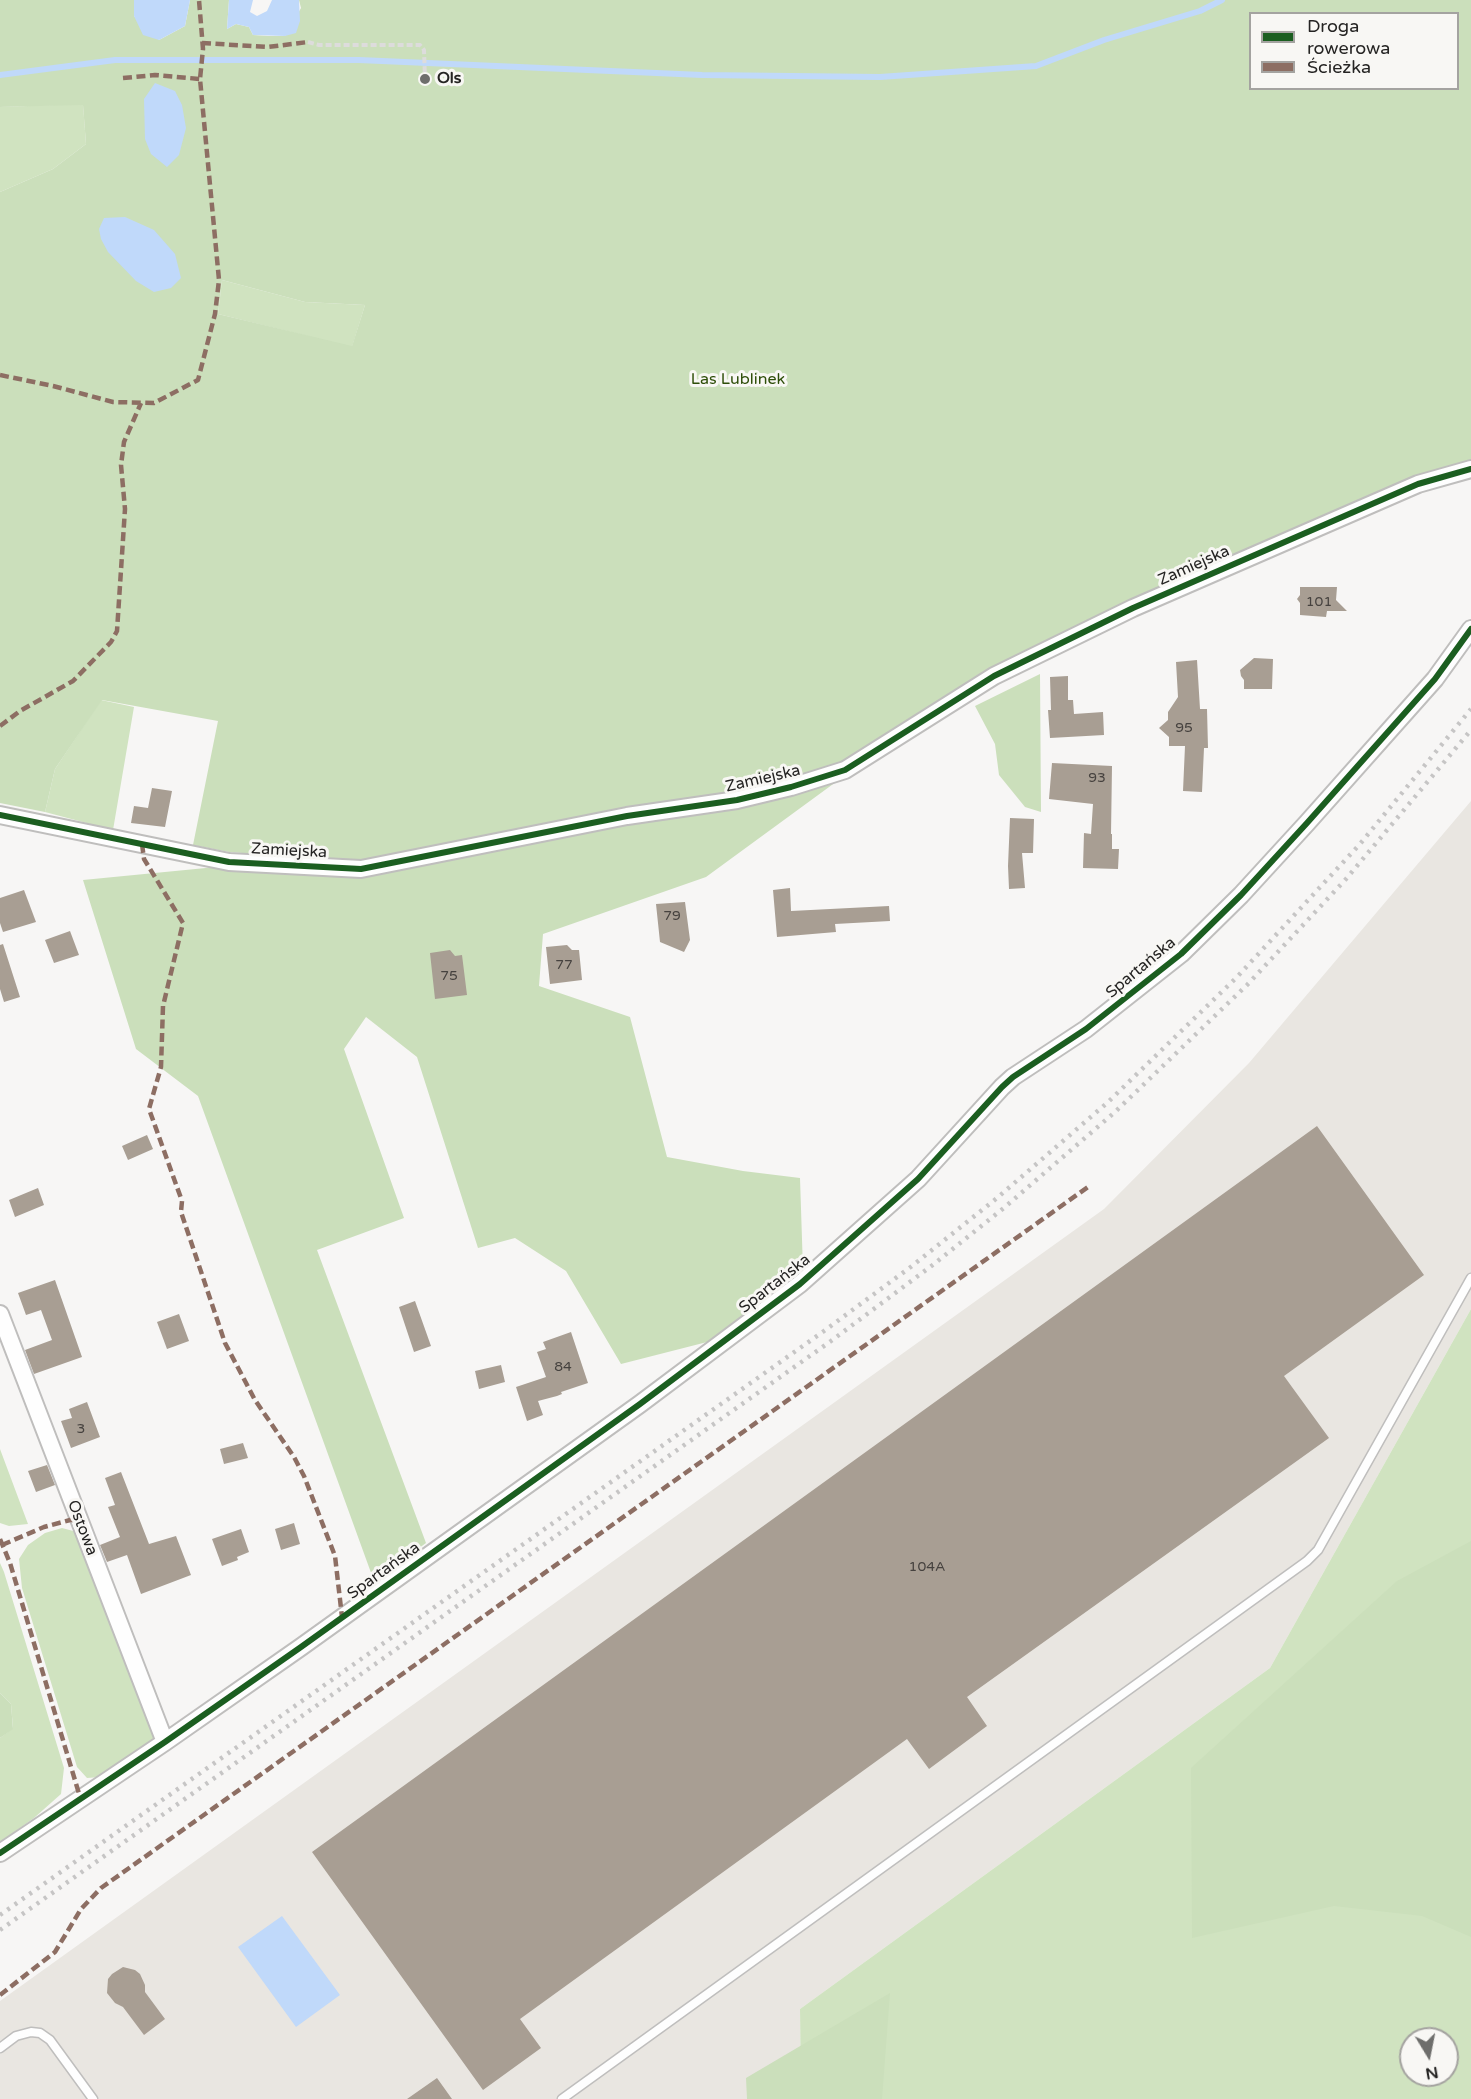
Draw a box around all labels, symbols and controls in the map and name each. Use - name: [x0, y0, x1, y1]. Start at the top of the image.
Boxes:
- legend: [1249, 12, 1459, 90]
- text: Droga rowerowa: [1307, 15, 1390, 59]
- text: Ścieżka: [1307, 56, 1371, 78]
- place label: Ols: [437, 69, 462, 89]
- marker: Ols: [418, 72, 432, 86]
- park label: Las Lublinek: [691, 370, 785, 390]
- street label: Zamiejska: [1155, 542, 1233, 590]
- house number: 101: [1306, 594, 1332, 610]
- house number: 95: [1175, 720, 1193, 736]
- street label: Zamiejska: [724, 761, 802, 797]
- house number: 93: [1088, 770, 1106, 786]
- street label: Zamiejska: [250, 839, 328, 863]
- house number: 79: [663, 908, 681, 924]
- street label: Spartańska: [1102, 933, 1180, 1003]
- house number: 77: [555, 957, 573, 973]
- house number: 75: [440, 968, 458, 984]
- street label: Spartańska: [736, 1250, 814, 1318]
- house number: 84: [554, 1359, 572, 1375]
- house number: 3: [77, 1421, 85, 1437]
- street label: Ostowa: [63, 1498, 101, 1558]
- street label: Spartańska: [344, 1538, 424, 1604]
- house number: 104A: [909, 1559, 945, 1575]
- north arrow: [1399, 2027, 1459, 2087]
- text: N: [1424, 2062, 1440, 2084]

